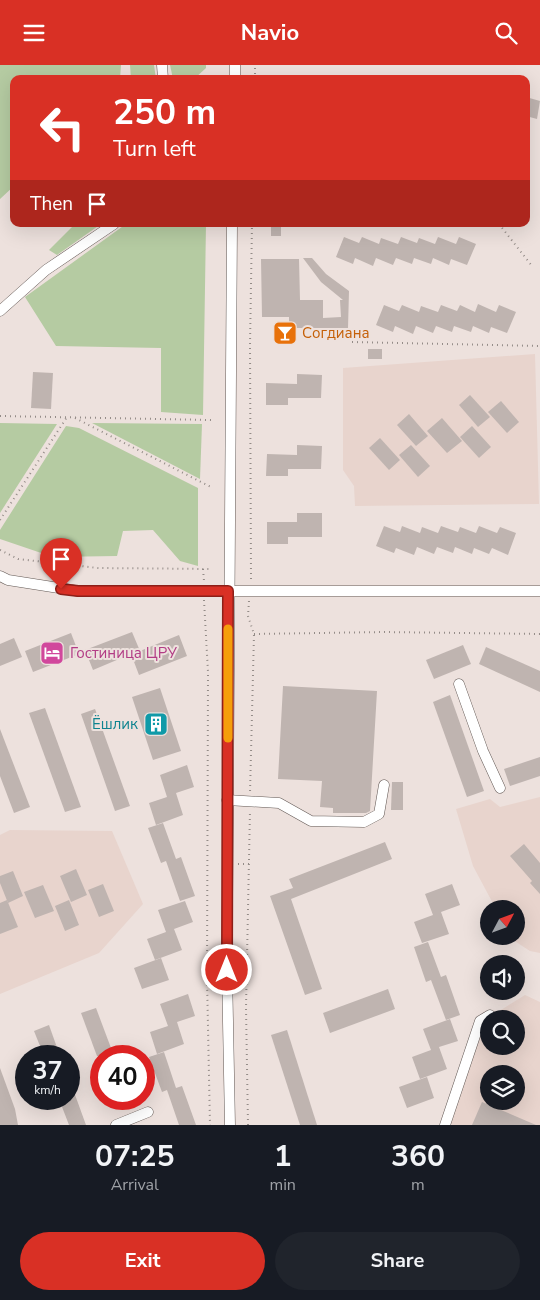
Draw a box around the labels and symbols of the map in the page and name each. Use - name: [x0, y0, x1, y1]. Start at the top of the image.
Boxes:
- bar icon: Согдиана: [272, 320, 298, 346]
- place label: Согдиана: [302, 323, 370, 343]
- pin: [40, 538, 82, 589]
- hotel icon: Гостиница ЦРУ: [39, 640, 65, 666]
- place label: Гостиница ЦРУ: [70, 643, 177, 663]
- building icon: Ёшлик: [143, 711, 169, 737]
- place label: Ёшлик: [92, 714, 138, 734]
- north arrow: [480, 900, 525, 945]
- position arrow: [200, 943, 252, 995]
- speed limit sign: 40: [90, 1045, 155, 1110]

